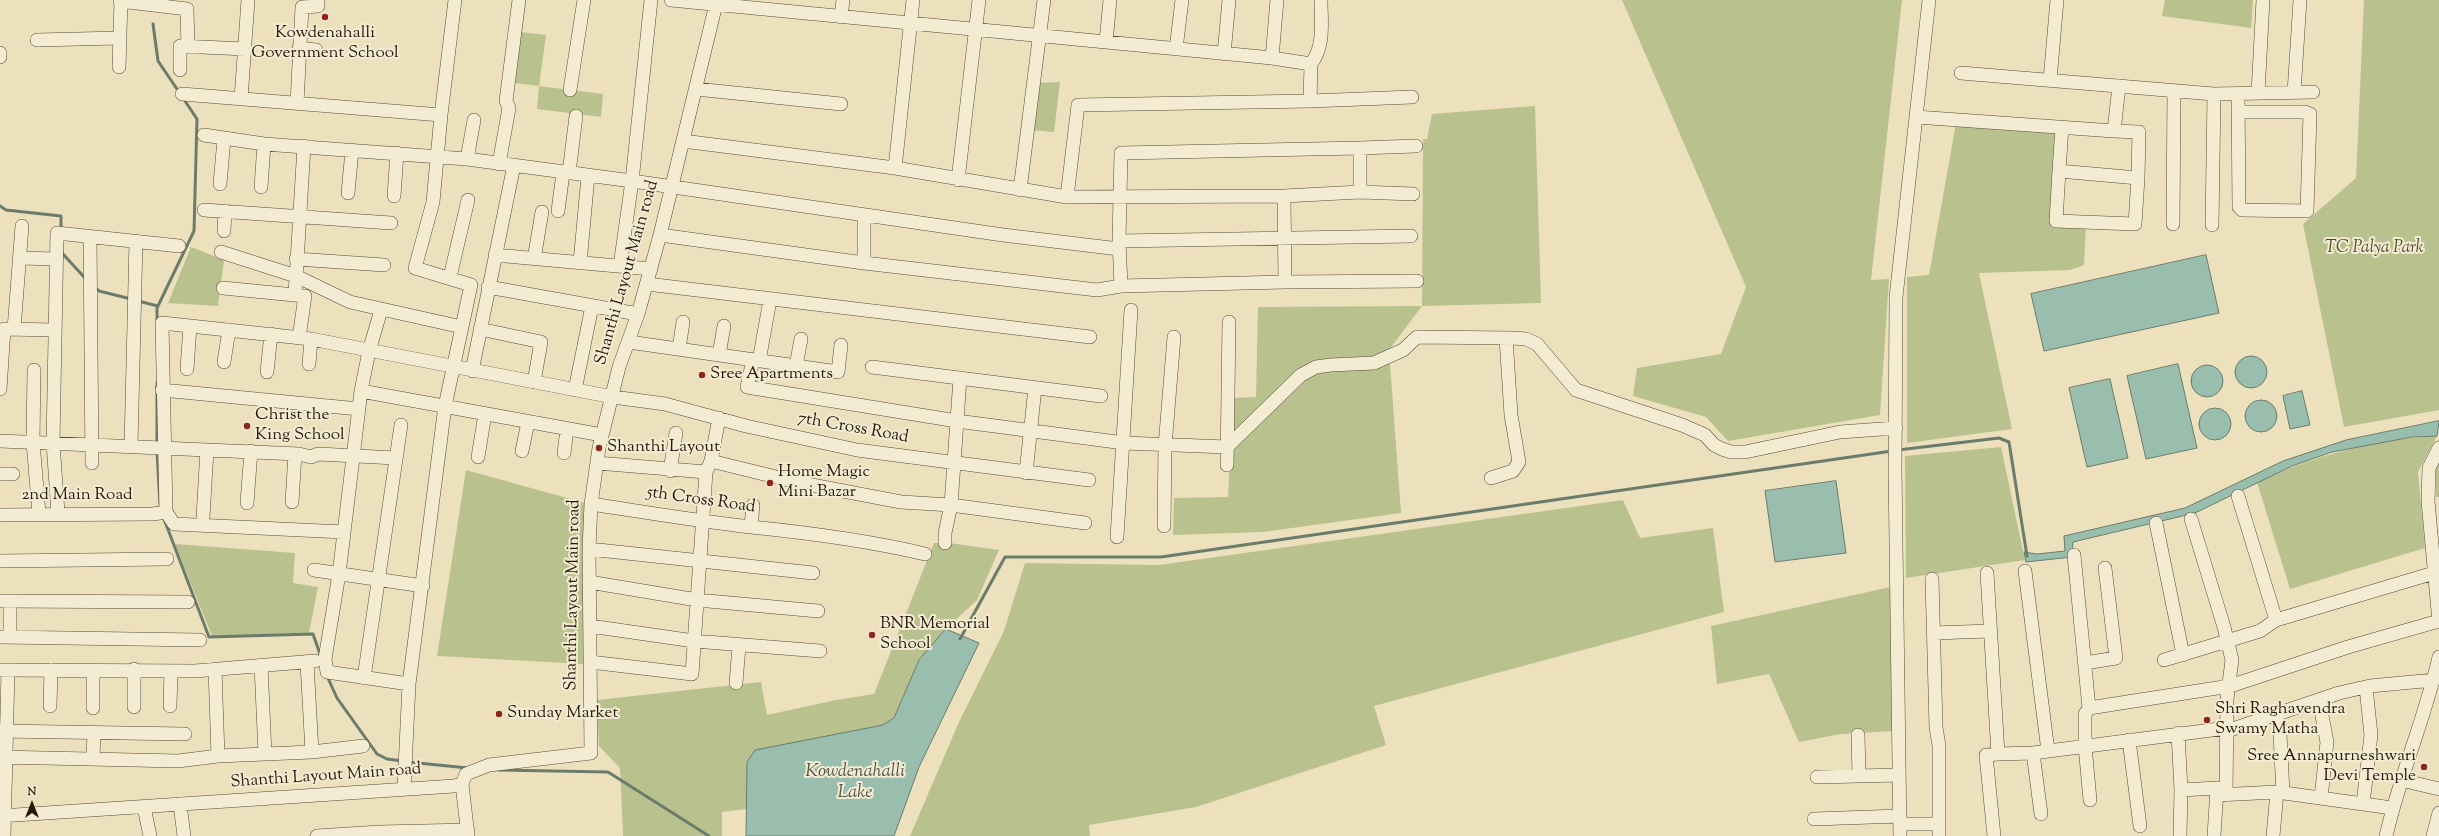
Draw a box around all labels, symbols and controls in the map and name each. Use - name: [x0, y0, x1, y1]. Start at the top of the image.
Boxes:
- marker: Kowdenahalli Government School: [320, 12, 330, 22]
- place label: Kowdenahalli Government School: [251, 24, 399, 64]
- street label: Shanthi Layout Main road: [592, 178, 664, 368]
- park label: TC Palya Park: [2325, 239, 2423, 259]
- place label: Sree Apartments: [710, 365, 833, 385]
- marker: Sree Apartments: [697, 370, 707, 380]
- place label: Christ the King School: [255, 406, 345, 446]
- street label: 7th Cross Road: [796, 409, 910, 449]
- marker: Christ the King School: [242, 421, 252, 431]
- place label: Shanthi Layout: [607, 438, 720, 458]
- marker: Shanthi Layout: [594, 443, 604, 453]
- place label: Home Magic Mini Bazar: [778, 463, 870, 503]
- marker: Home Magic Mini Bazar: [765, 478, 775, 488]
- street label: 5th Cross Road: [645, 483, 757, 519]
- street label: 2nd Main Road: [21, 486, 133, 506]
- street label: Shanthi Layout Main road: [562, 499, 586, 691]
- place label: BNR Memorial School: [880, 615, 990, 655]
- marker: BNR Memorial School: [867, 630, 877, 640]
- place label: Shri Raghavendra Swamy Matha: [2215, 700, 2345, 740]
- place label: Sunday Market: [507, 704, 618, 724]
- marker: Sunday Market: [494, 709, 504, 719]
- marker: Shri Raghavendra Swamy Matha: [2202, 715, 2212, 725]
- place label: Sree Annapurneshwari Devi Temple: [2247, 747, 2416, 787]
- street label: Shanthi Layout Main road: [230, 760, 422, 794]
- water label: Kowdenahalli Lake: [805, 762, 905, 804]
- marker: Sree Annapurneshwari Devi Temple: [2419, 762, 2429, 772]
- north arrow: [12, 784, 52, 824]
- text: N: [28, 784, 36, 800]

